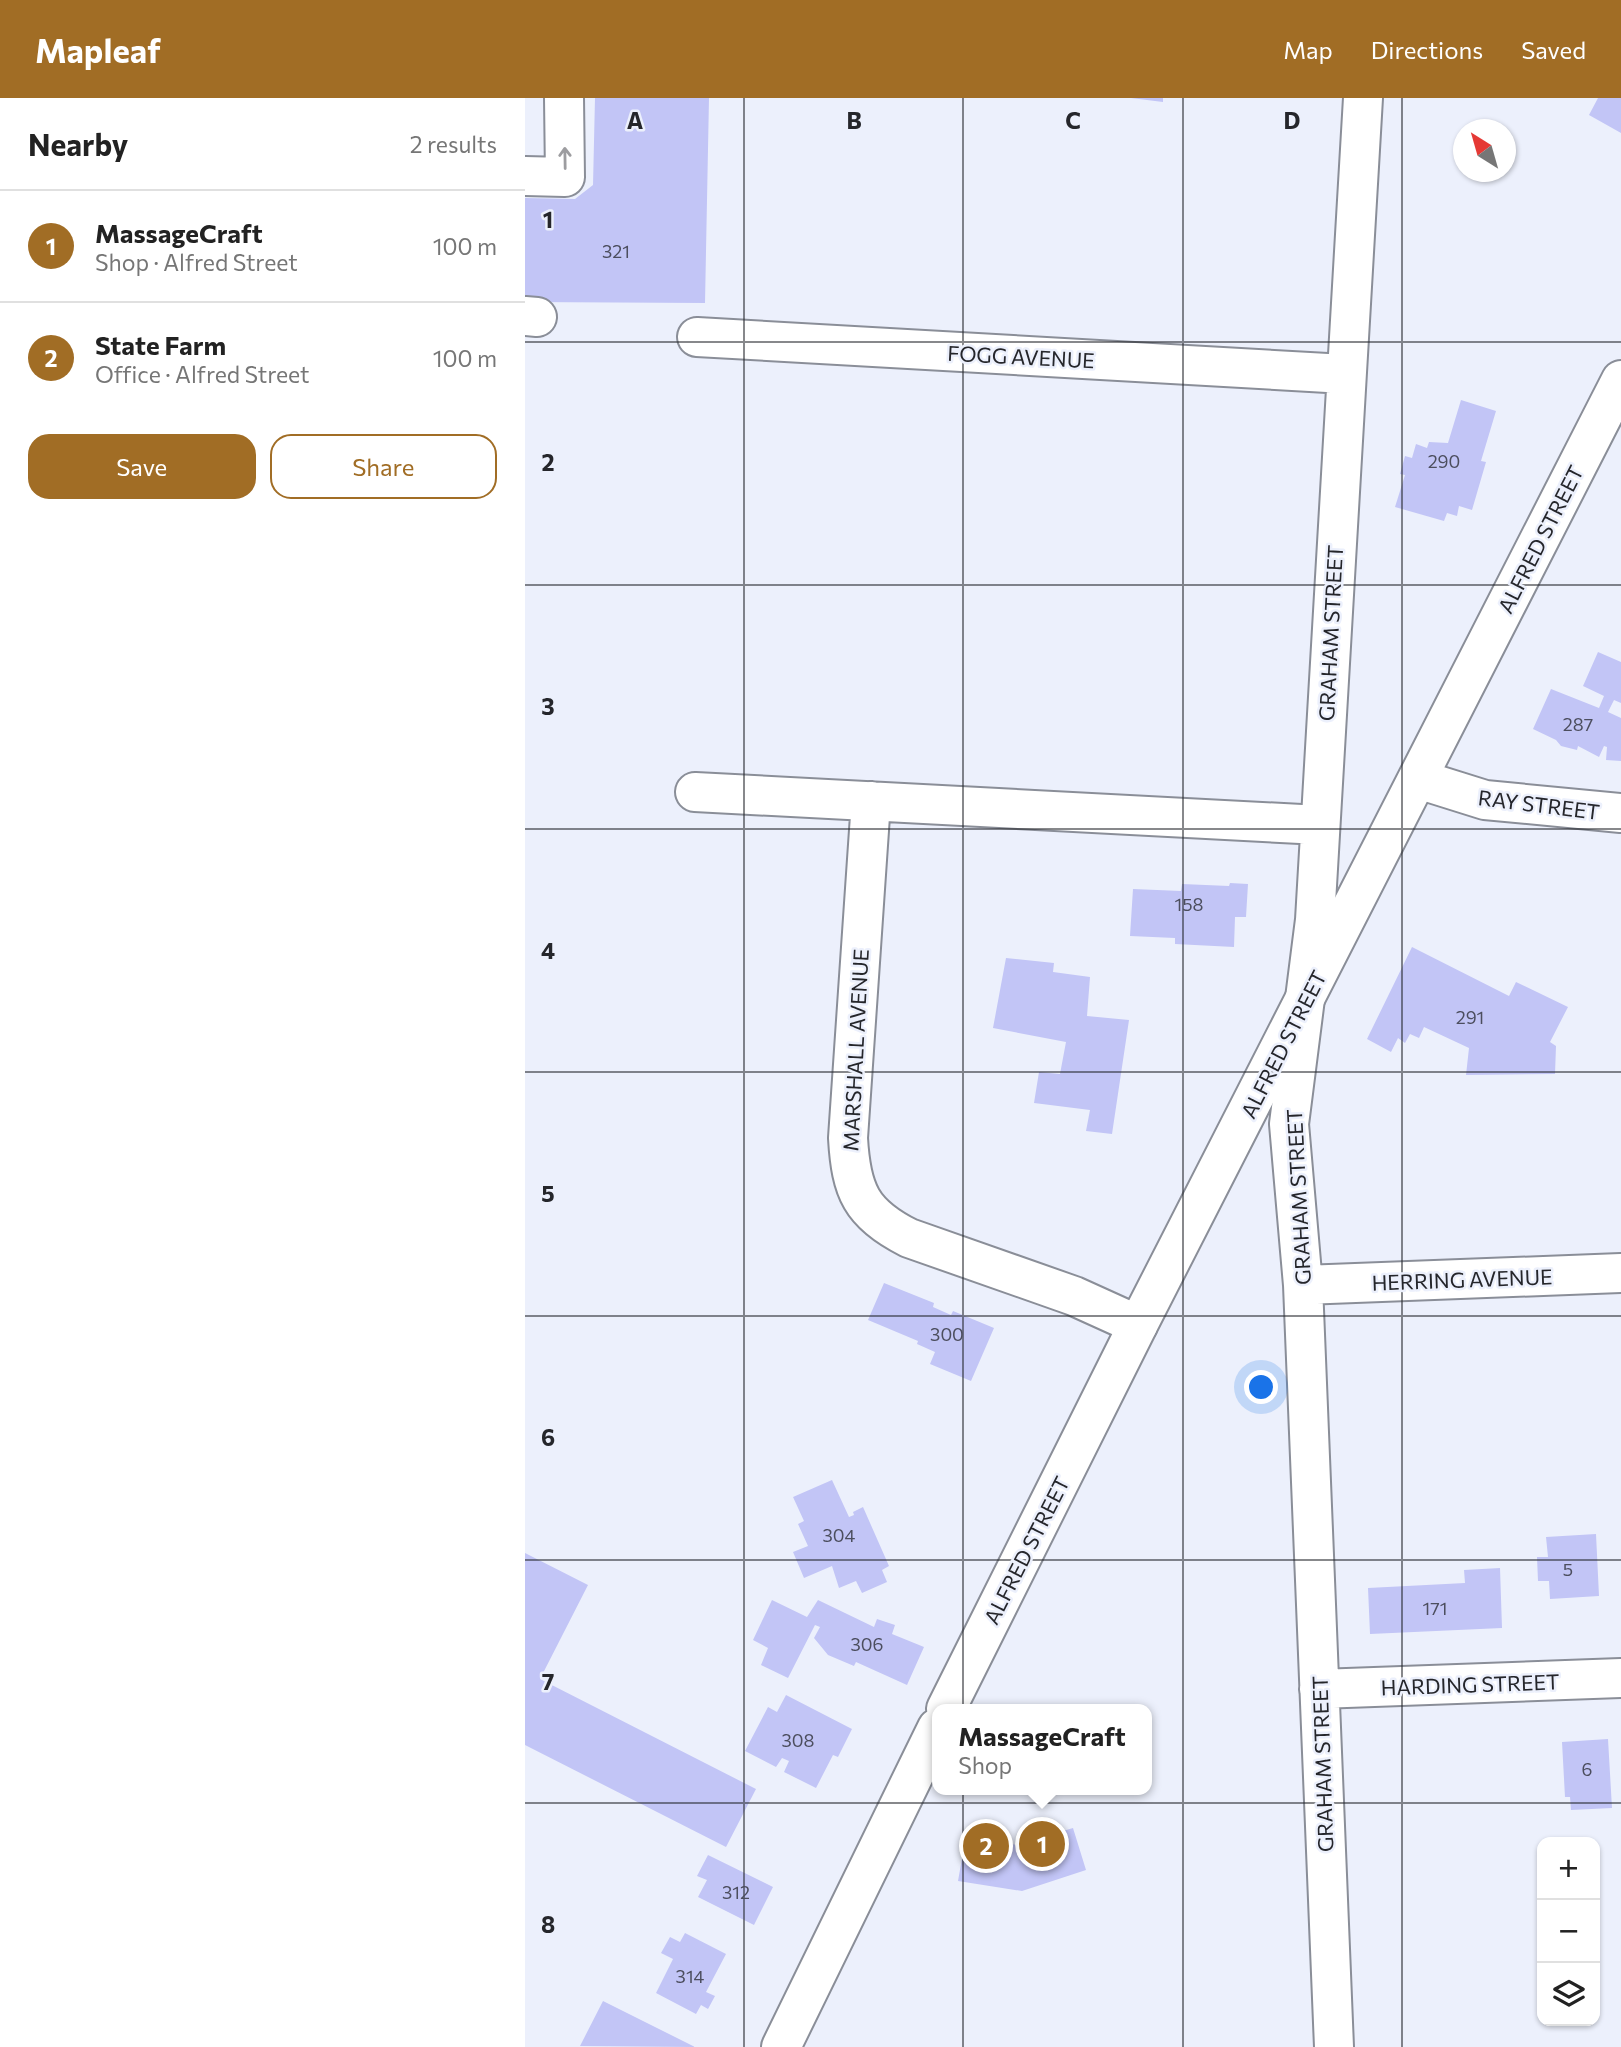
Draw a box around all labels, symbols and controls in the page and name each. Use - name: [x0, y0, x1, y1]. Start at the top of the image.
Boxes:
- text: Mapleaf: [35, 29, 161, 70]
- text: Map: [1283, 35, 1333, 64]
- text: Directions: [1371, 35, 1483, 64]
- text: Saved: [1521, 35, 1586, 64]
- text: A: [627, 106, 644, 134]
- text: B: [846, 106, 862, 134]
- text: C: [1065, 106, 1081, 134]
- text: D: [1284, 106, 1301, 134]
- north arrow: [1453, 119, 1516, 182]
- text: Nearby: [28, 125, 128, 162]
- text: 2 results: [410, 130, 497, 158]
- one-way arrow: [558, 146, 571, 169]
- text: 1: [543, 205, 553, 233]
- text: MassageCraft: [95, 217, 263, 248]
- text: 1: [46, 232, 56, 260]
- text: 100 m: [433, 232, 497, 260]
- house number: 321: [602, 240, 630, 262]
- text: Shop · Alfred Street: [95, 248, 298, 276]
- text: State Farm: [95, 329, 226, 360]
- street label: FOGG AVENUE: [947, 340, 1095, 372]
- text: 2: [44, 344, 58, 372]
- text: 100 m: [433, 344, 497, 372]
- text: Office · Alfred Street: [95, 360, 310, 388]
- button: Save: [28, 434, 256, 499]
- button: Share: [270, 434, 497, 499]
- text: 2: [541, 448, 555, 476]
- house number: 290: [1428, 450, 1460, 472]
- street label: ALFRED STREET: [1492, 461, 1588, 617]
- street label: GRAHAM STREET: [1313, 544, 1347, 722]
- text: 3: [541, 692, 555, 720]
- house number: 287: [1563, 713, 1593, 735]
- street label: RAY STREET: [1477, 784, 1601, 824]
- house number: 158: [1175, 893, 1204, 915]
- text: 4: [541, 936, 555, 964]
- street label: MARSHALL AVENUE: [837, 948, 873, 1152]
- street label: ALFRED STREET: [1235, 966, 1331, 1122]
- house number: 291: [1456, 1006, 1484, 1028]
- street label: GRAHAM STREET: [1281, 1108, 1315, 1286]
- text: 5: [541, 1179, 555, 1207]
- street label: HERRING AVENUE: [1371, 1263, 1553, 1295]
- house number: 300: [930, 1323, 964, 1345]
- your location: [1244, 1370, 1278, 1404]
- text: 6: [541, 1423, 555, 1451]
- street label: ALFRED STREET: [978, 1472, 1074, 1628]
- house number: 304: [823, 1524, 856, 1546]
- house number: 5: [1563, 1558, 1573, 1580]
- house number: 171: [1423, 1597, 1447, 1619]
- house number: 306: [851, 1633, 883, 1655]
- text: 7: [542, 1667, 554, 1695]
- street label: HARDING STREET: [1380, 1668, 1560, 1700]
- street label: GRAHAM STREET: [1306, 1675, 1338, 1853]
- popup: [932, 1704, 1152, 1795]
- text: MassageCraft: [958, 1720, 1126, 1751]
- house number: 308: [782, 1729, 815, 1751]
- text: Shop: [958, 1751, 1012, 1779]
- house number: 6: [1582, 1758, 1592, 1780]
- pin: 1: [1019, 1818, 1065, 1870]
- pin: 2: [963, 1820, 1009, 1872]
- map controls: [1537, 1837, 1600, 2026]
- button: +: [1537, 1837, 1600, 1900]
- house number: 312: [722, 1881, 750, 1903]
- button: −: [1537, 1900, 1600, 1963]
- text: 8: [541, 1910, 555, 1938]
- button: layers: [1537, 1963, 1600, 2026]
- house number: 314: [676, 1965, 705, 1987]

